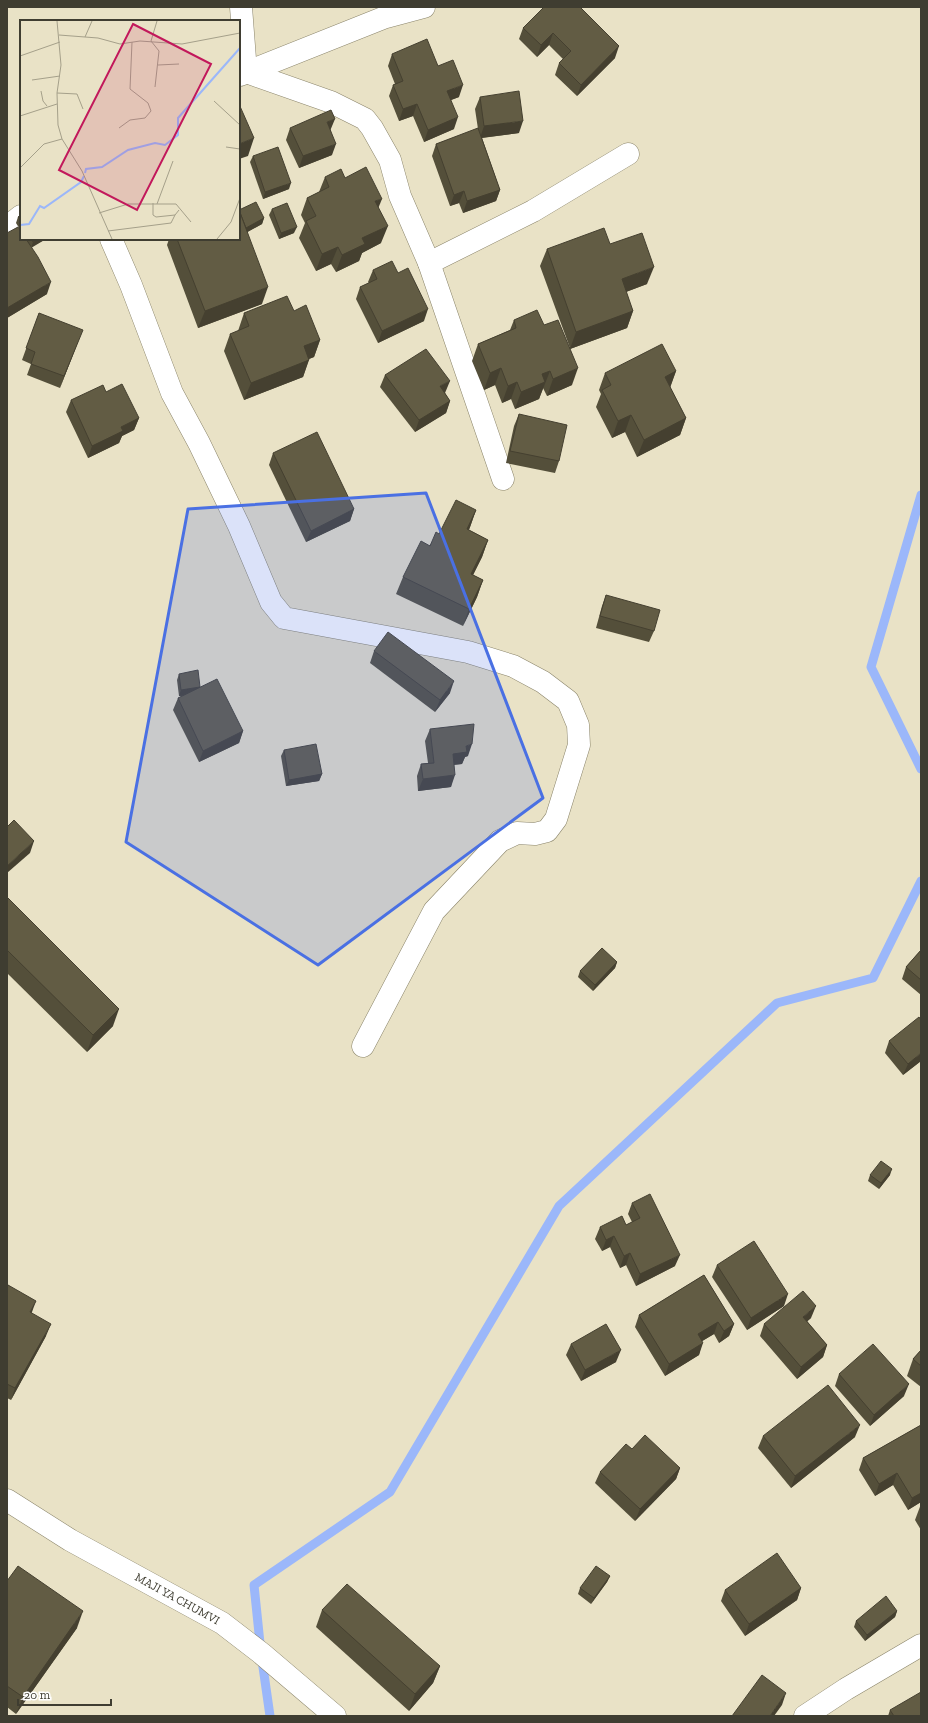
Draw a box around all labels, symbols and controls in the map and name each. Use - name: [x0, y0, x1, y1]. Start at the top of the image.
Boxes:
- inset map: [20, 20, 240, 240]
- street label: MAJI YA CHUMVI: [133, 1570, 222, 1627]
- scale bar: [18, 1681, 111, 1707]
- text: 20 m: [24, 1688, 51, 1702]

